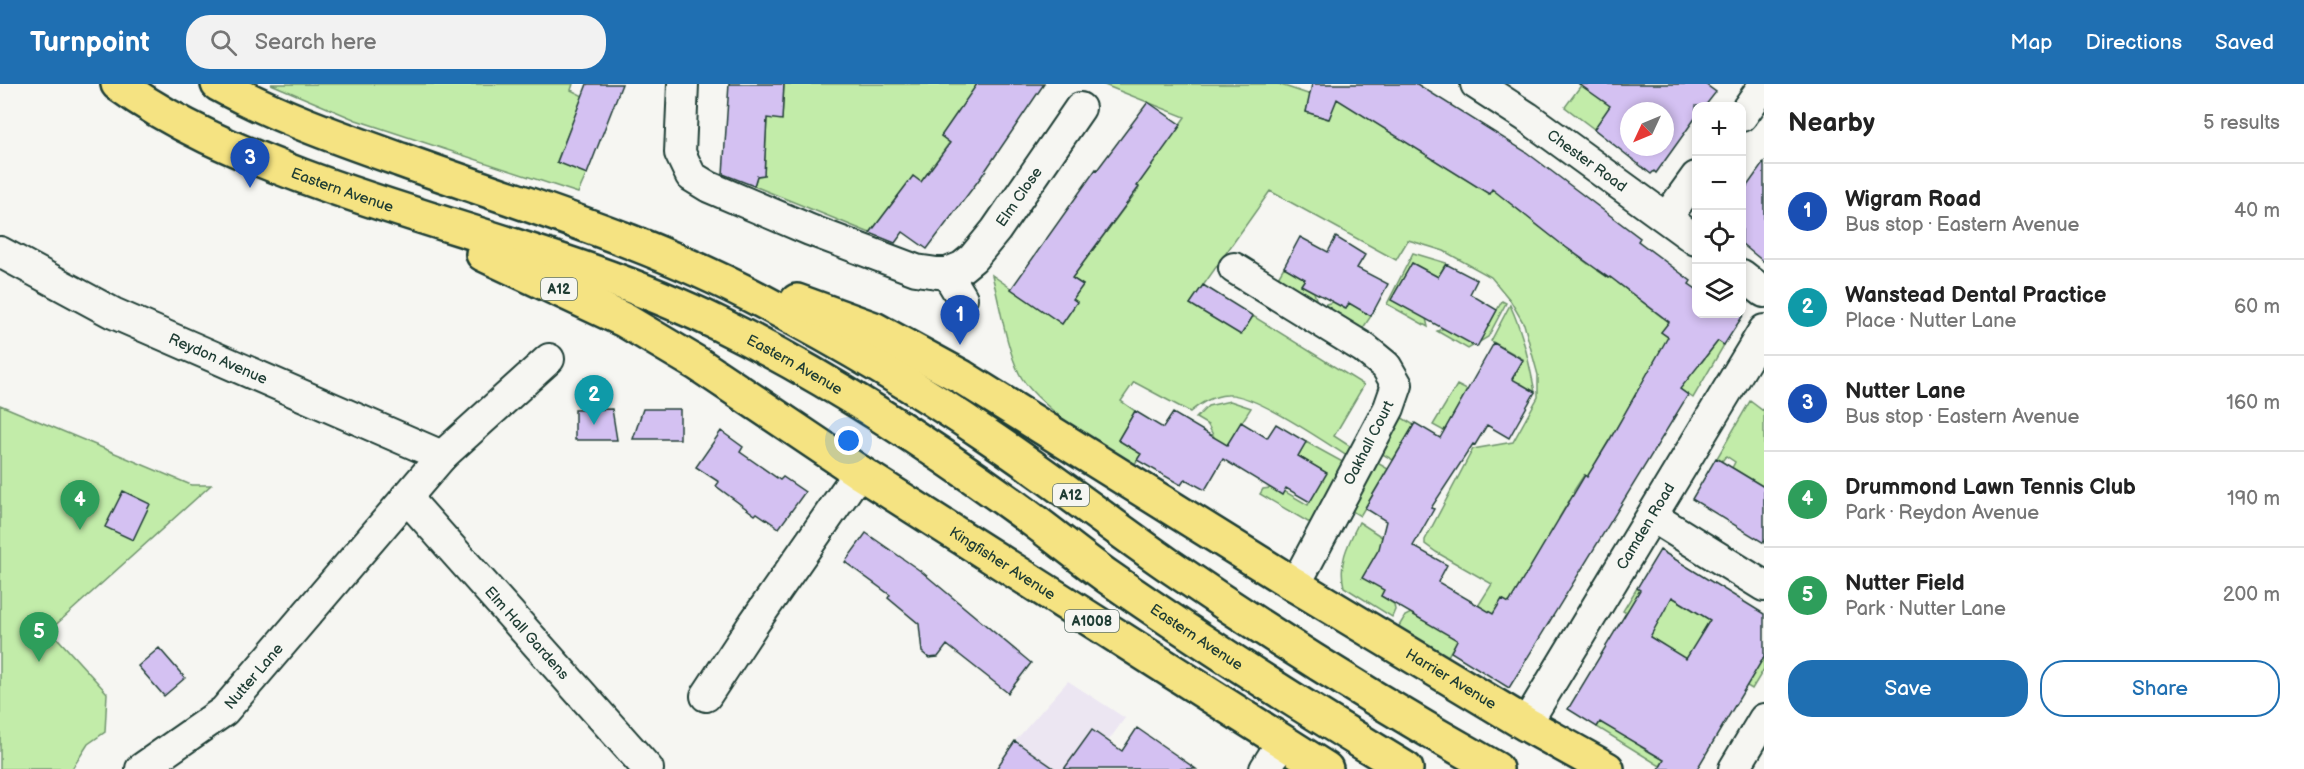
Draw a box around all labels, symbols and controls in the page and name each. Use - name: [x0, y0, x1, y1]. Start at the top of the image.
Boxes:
- search box: [186, 15, 606, 69]
- text: Turnpoint: [30, 26, 150, 59]
- icon: search: [207, 26, 240, 59]
- text: Search here: [255, 29, 377, 56]
- text: Map: [2010, 30, 2053, 55]
- text: Directions: [2086, 30, 2182, 55]
- text: Saved: [2215, 30, 2274, 55]
- north arrow: [1620, 102, 1674, 156]
- map controls: [1692, 102, 1746, 318]
- button: +: [1692, 102, 1746, 156]
- text: Nearby: [1788, 108, 1875, 139]
- text: 5 results: [2203, 111, 2280, 135]
- street label: Chester Road: [1543, 125, 1631, 196]
- pin: 3: [230, 138, 270, 188]
- button: −: [1692, 156, 1746, 210]
- street label: Eastern Avenue: [288, 163, 396, 216]
- street label: Elm Close: [992, 163, 1046, 230]
- text: Wigram Road: [1845, 186, 1981, 213]
- text: 1: [1803, 199, 1812, 223]
- text: 40 m: [2234, 199, 2280, 223]
- button: locate: [1692, 210, 1746, 264]
- text: Bus stop · Eastern Avenue: [1845, 213, 2079, 237]
- button: layers: [1692, 264, 1746, 318]
- road number: A12: [541, 278, 577, 300]
- text: Wanstead Dental Practice: [1845, 282, 2106, 309]
- text: 2: [1802, 295, 1813, 319]
- text: 60 m: [2234, 295, 2280, 319]
- pin: 1: [940, 296, 980, 345]
- text: Place · Nutter Lane: [1845, 309, 2016, 333]
- street label: Reydon Avenue: [166, 329, 271, 389]
- street label: Eastern Avenue: [743, 330, 846, 399]
- pin: 2: [574, 376, 614, 425]
- text: Nutter Lane: [1845, 378, 1965, 405]
- text: 3: [1802, 391, 1813, 415]
- text: 160 m: [2226, 391, 2280, 415]
- street label: Oakhall Court: [1340, 397, 1399, 488]
- text: Bus stop · Eastern Avenue: [1845, 405, 2079, 429]
- your location: [834, 426, 863, 455]
- text: Drummond Lawn Tennis Club: [1845, 474, 2136, 501]
- street label: Camden Road: [1612, 479, 1679, 573]
- pin: 4: [60, 480, 100, 530]
- road number: A12: [1053, 484, 1089, 506]
- text: 4: [1802, 487, 1813, 511]
- text: 190 m: [2227, 487, 2280, 511]
- text: Park · Reydon Avenue: [1845, 501, 2039, 525]
- street label: Kingfisher Avenue: [946, 522, 1059, 604]
- text: Nutter Field: [1845, 570, 1965, 597]
- street label: Elm Hall Gardens: [481, 582, 574, 684]
- text: 5: [1802, 583, 1813, 607]
- text: 200 m: [2223, 583, 2280, 607]
- text: Park · Nutter Lane: [1845, 597, 2006, 621]
- street label: Eastern Avenue: [1147, 599, 1247, 675]
- road number: A1008: [1065, 610, 1119, 632]
- pin: 5: [20, 612, 58, 662]
- street label: Nutter Lane: [220, 639, 287, 713]
- street label: Harrier Avenue: [1402, 644, 1500, 713]
- button: Save: [1788, 660, 2028, 717]
- button: Share: [2040, 660, 2280, 717]

